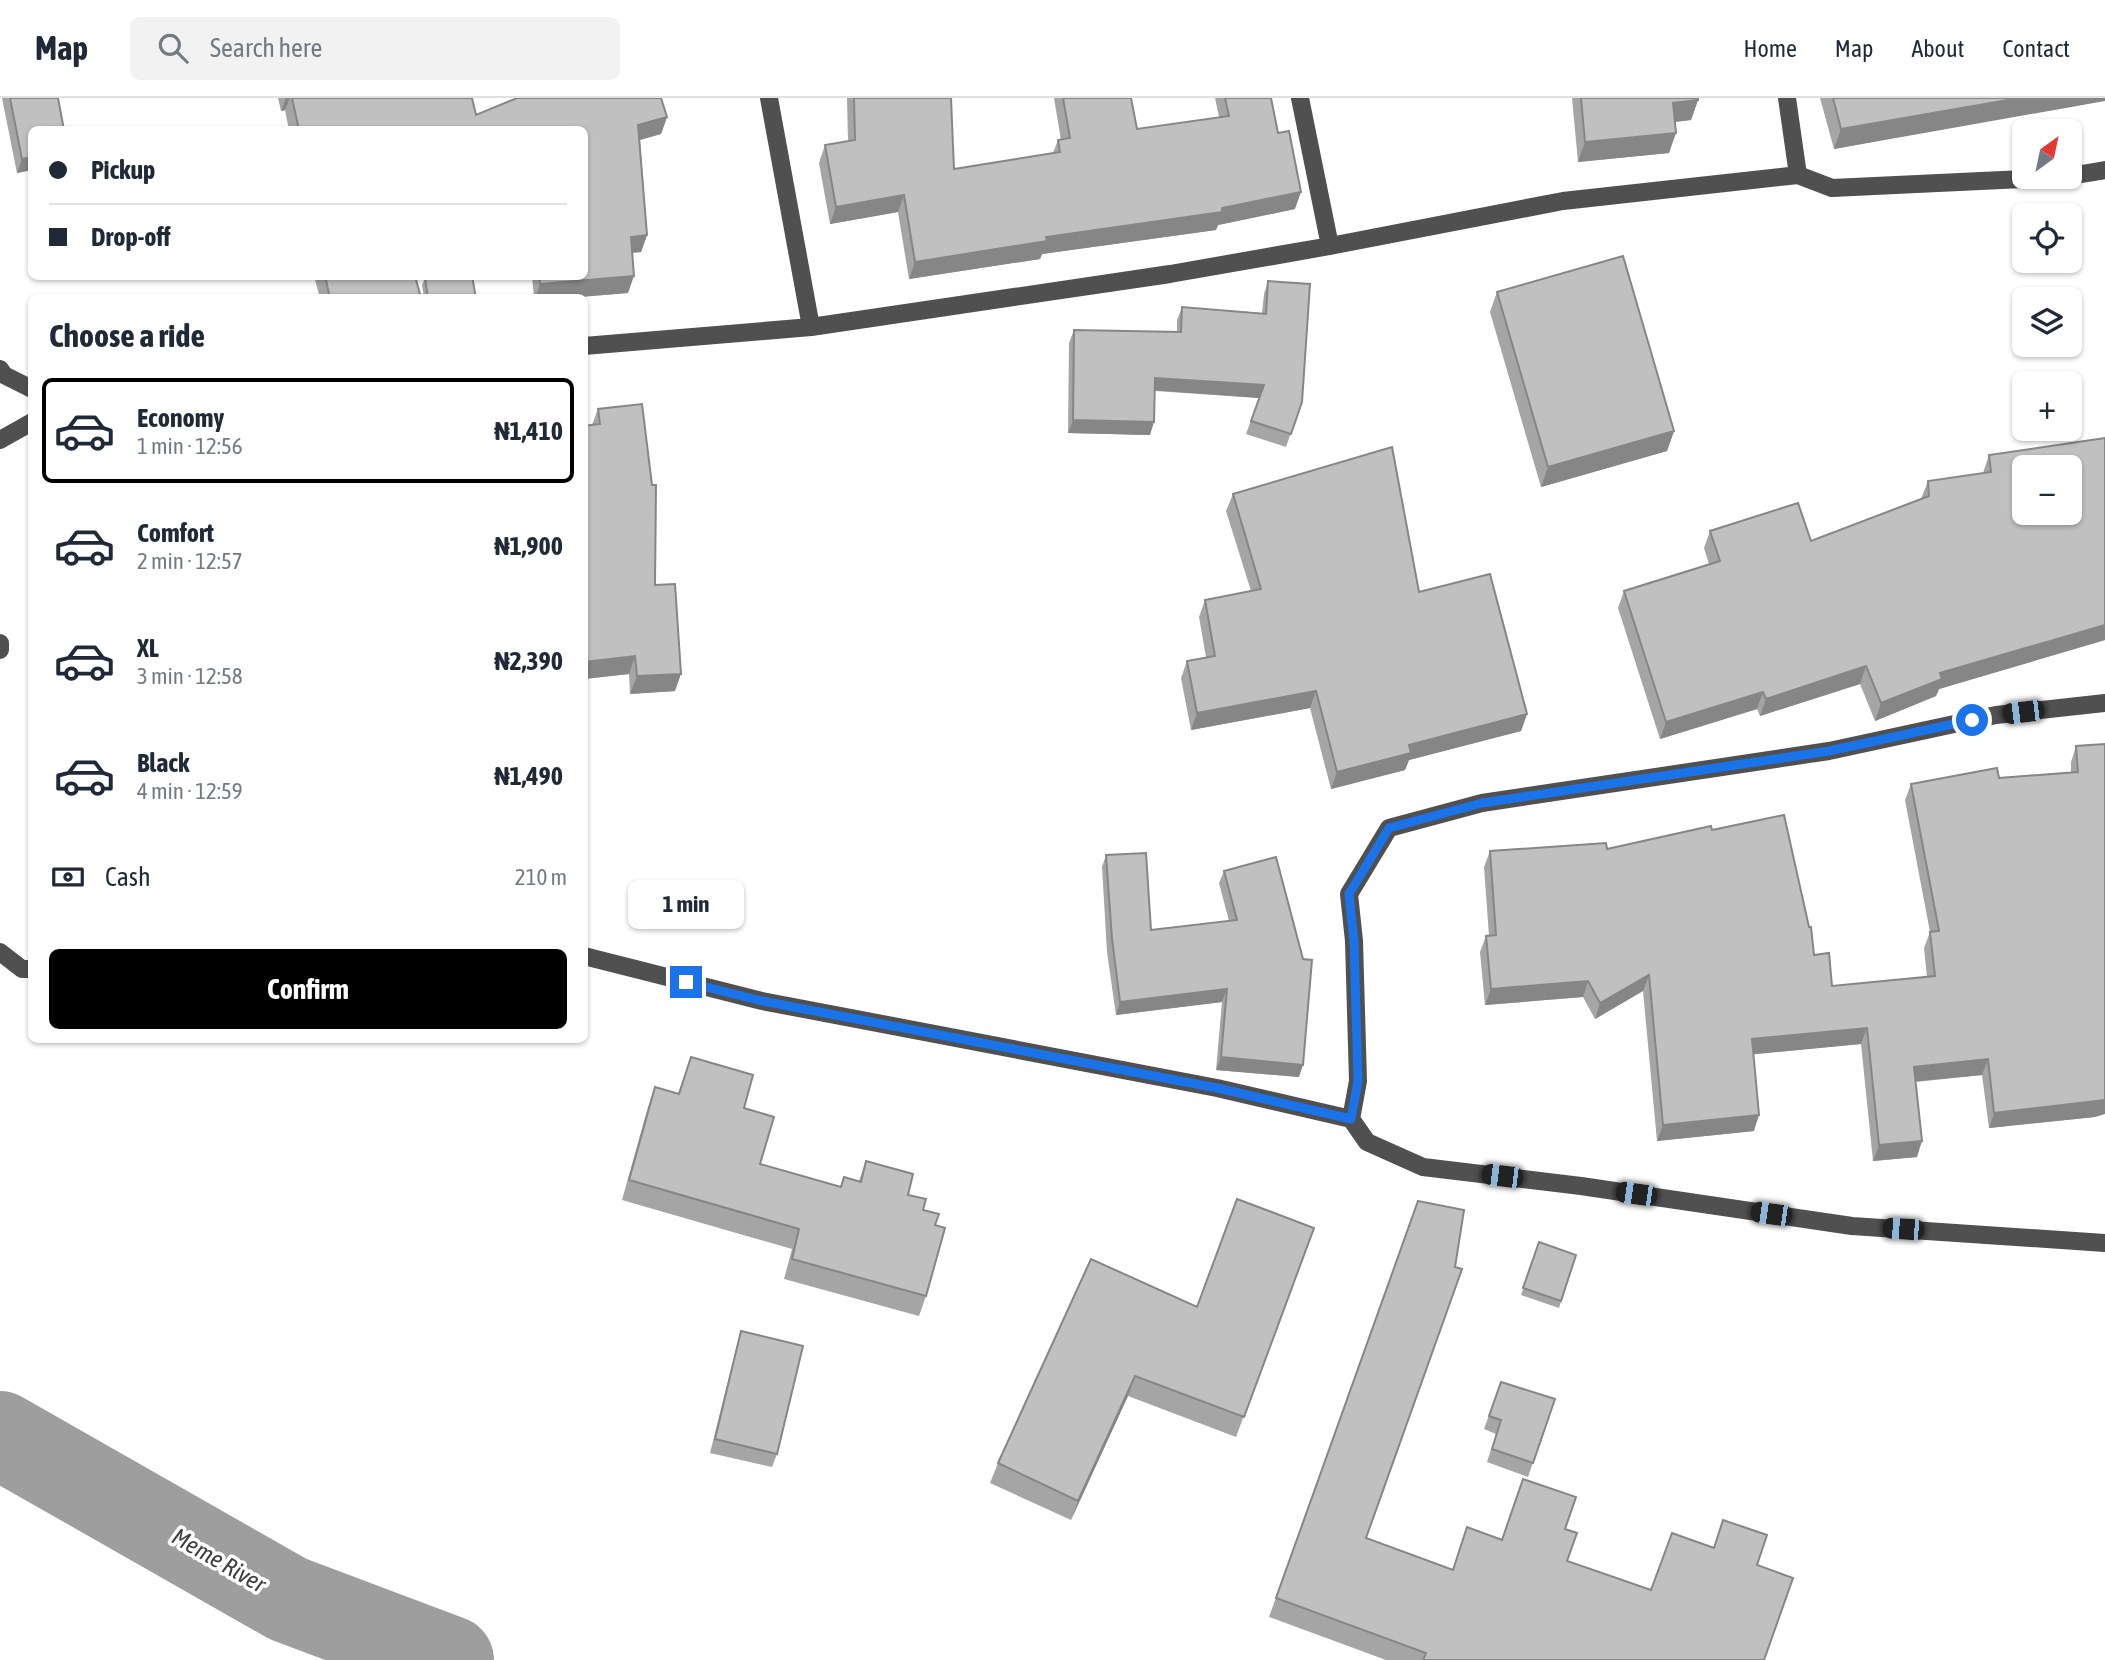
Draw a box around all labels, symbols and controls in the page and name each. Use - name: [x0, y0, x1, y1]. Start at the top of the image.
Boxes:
- search box: [130, 17, 620, 80]
- text: Map: [35, 29, 88, 67]
- icon: search: [154, 29, 192, 67]
- text: Search here: [210, 33, 322, 63]
- text: Home: [1743, 35, 1797, 62]
- text: Map: [1835, 35, 1873, 62]
- text: About: [1911, 35, 1964, 62]
- text: Contact: [2002, 35, 2070, 62]
- north arrow: [2012, 119, 2082, 189]
- map controls: [2012, 119, 2082, 525]
- text: Pickup: [91, 155, 155, 185]
- button: locate: [2012, 203, 2082, 273]
- text: Drop-off: [91, 222, 171, 252]
- button: layers: [2012, 287, 2082, 357]
- text: Choose a ride: [49, 317, 205, 354]
- button: +: [2012, 371, 2082, 441]
- icon: car: [53, 399, 116, 462]
- text: Economy: [137, 403, 224, 433]
- text: ₦1,410: [494, 416, 563, 446]
- text: 1 min · 12:56: [137, 433, 243, 459]
- button: −: [2012, 455, 2082, 525]
- icon: car: [53, 514, 116, 577]
- text: Comfort: [137, 518, 214, 548]
- text: ₦1,900: [494, 531, 563, 561]
- text: 2 min · 12:57: [137, 548, 243, 574]
- icon: car: [53, 629, 116, 692]
- text: XL: [137, 633, 159, 663]
- text: ₦2,390: [494, 646, 563, 676]
- text: 3 min · 12:58: [137, 663, 243, 689]
- car: [2001, 699, 2046, 725]
- route start: [1956, 704, 1988, 736]
- icon: car: [53, 744, 116, 807]
- text: Black: [137, 748, 189, 778]
- text: ₦1,490: [494, 761, 563, 791]
- text: 4 min · 12:59: [137, 778, 243, 804]
- icon: cash: [49, 858, 87, 896]
- text: Cash: [105, 862, 151, 892]
- text: 210 m: [515, 864, 567, 890]
- callout: 1 min: [628, 880, 744, 930]
- text: 1 min: [663, 891, 709, 917]
- button: Confirm: [49, 949, 567, 1029]
- route end: [670, 966, 702, 998]
- car: [1480, 1163, 1525, 1189]
- car: [1614, 1181, 1659, 1207]
- car: [1749, 1201, 1794, 1227]
- car: [1882, 1217, 1925, 1241]
- water label: Meme River: [167, 1522, 271, 1598]

